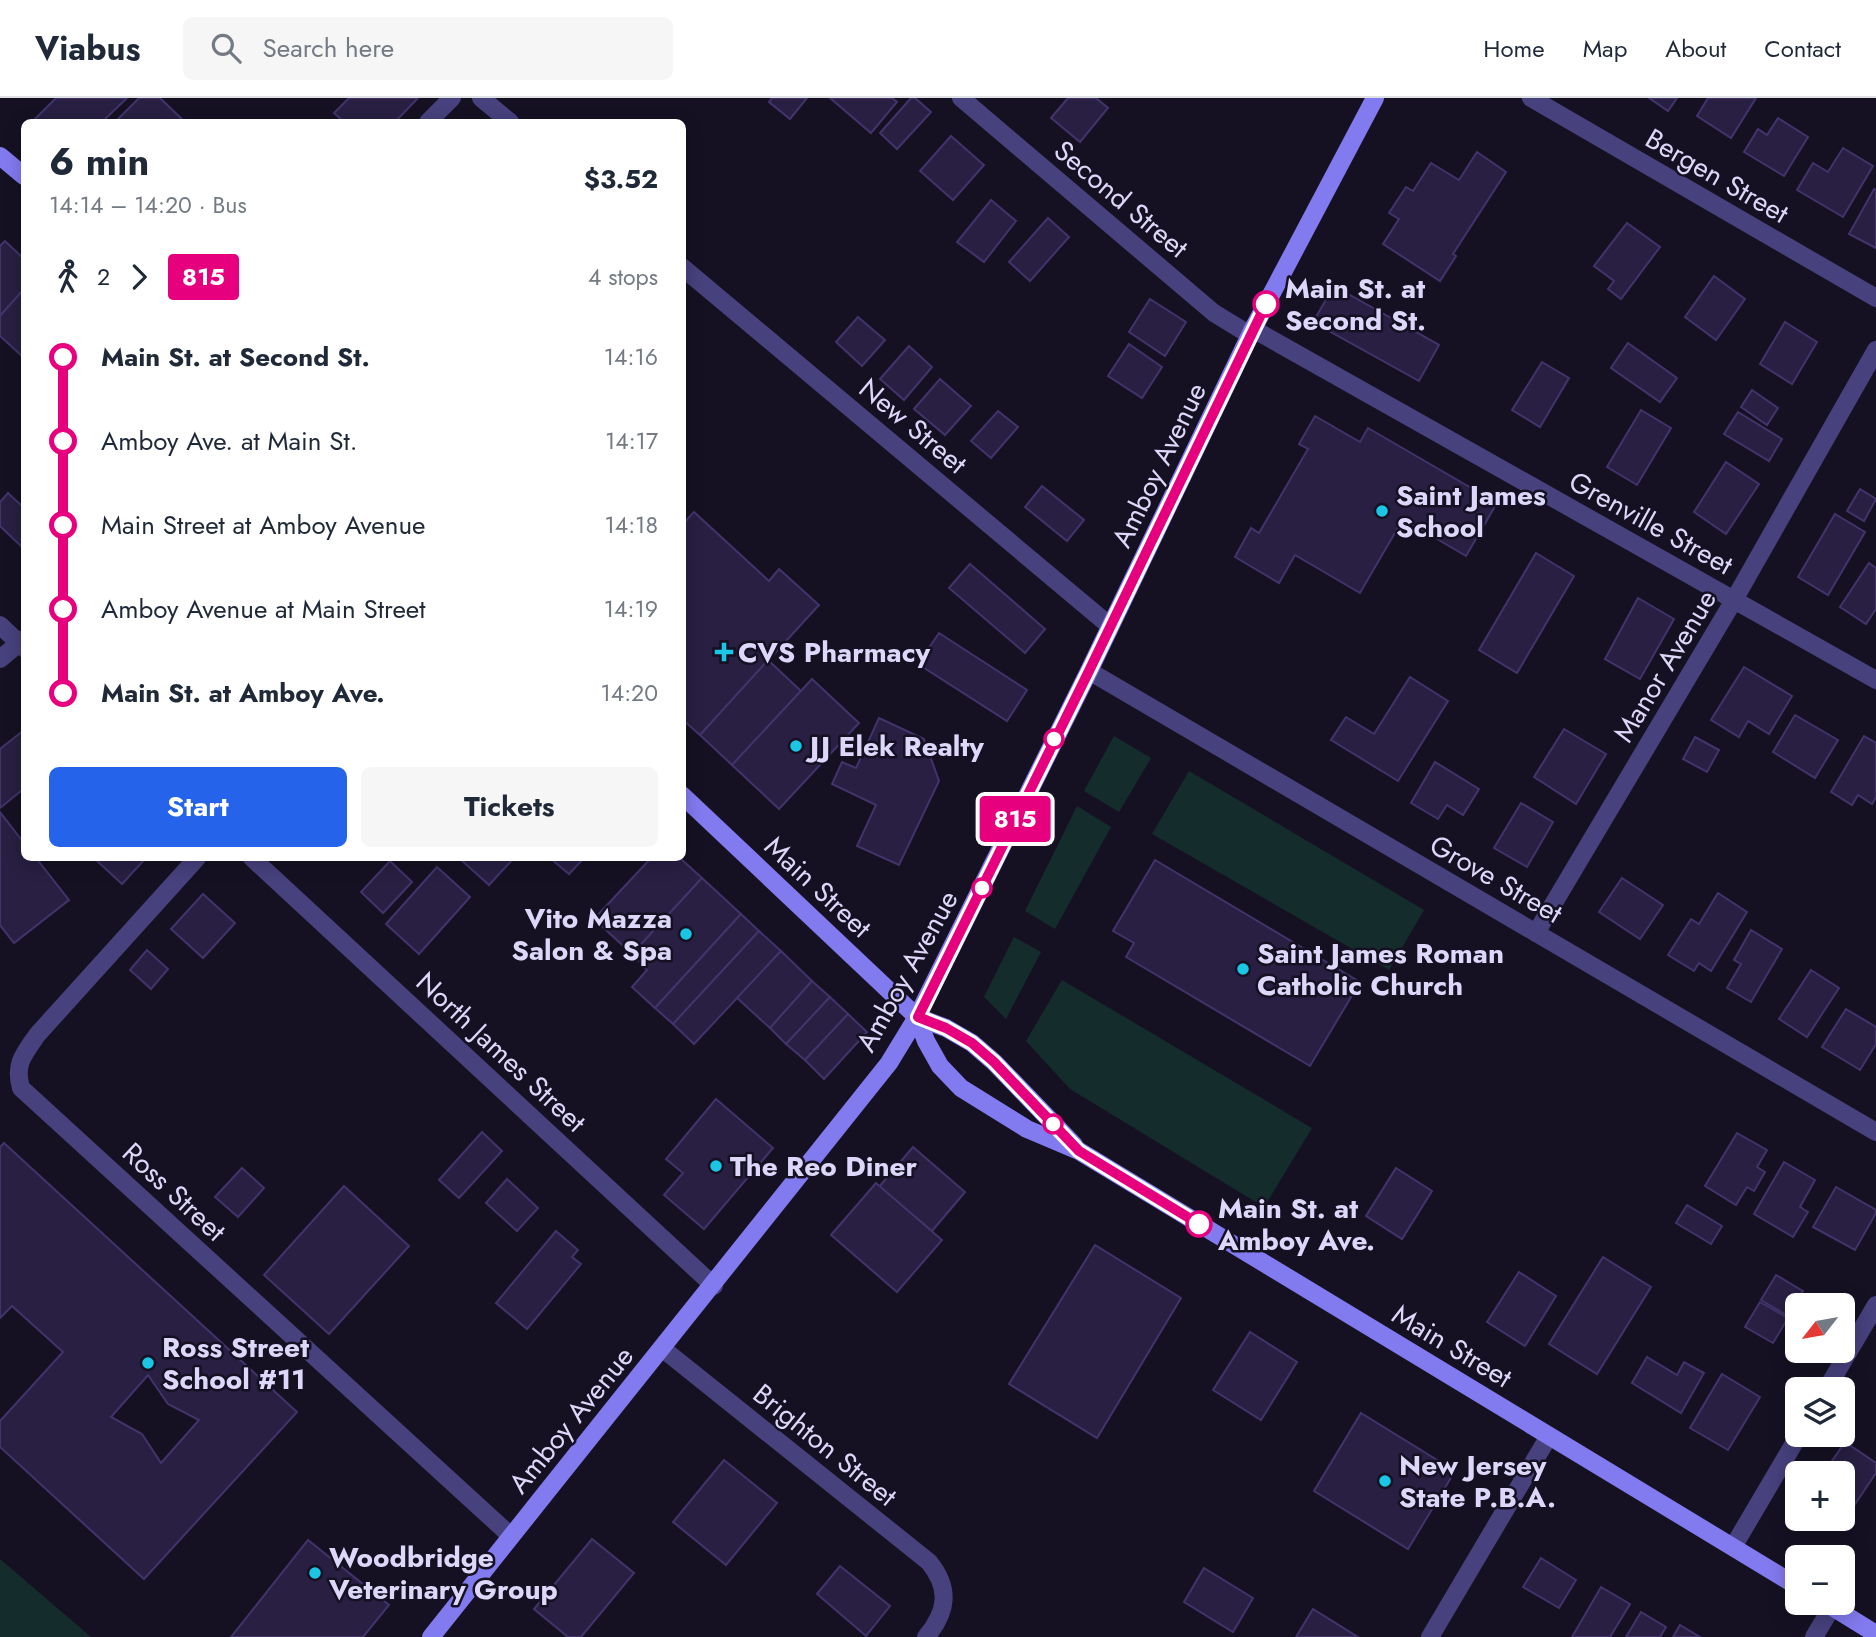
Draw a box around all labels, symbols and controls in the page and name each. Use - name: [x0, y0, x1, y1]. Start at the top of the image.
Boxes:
- search box: [183, 17, 673, 80]
- text: Viabus: [35, 25, 141, 72]
- icon: search: [207, 29, 245, 67]
- text: Search here: [263, 29, 394, 67]
- text: Home: [1483, 31, 1545, 66]
- text: Map: [1583, 31, 1627, 66]
- text: About: [1665, 31, 1726, 66]
- text: Contact: [1764, 31, 1841, 66]
- street label: Bergen Street: [1638, 118, 1797, 234]
- street label: Second Street: [1045, 130, 1197, 268]
- text: 6 min: [49, 134, 149, 189]
- text: $3.52: [584, 160, 658, 198]
- text: 14:14 – 14:20 · Bus: [49, 188, 247, 222]
- icon: walk: [49, 258, 87, 296]
- icon: forward: [120, 258, 158, 296]
- text: 815: [182, 259, 225, 294]
- text: 2: [97, 260, 110, 294]
- text: 4 stops: [588, 260, 658, 294]
- place label: Main St. at Second St.: [1285, 268, 1426, 341]
- marker: Main St. at Second St.: [1253, 291, 1279, 317]
- text: Main St. at Second St.: [101, 338, 370, 376]
- text: 14:16: [604, 340, 658, 374]
- street label: New Street: [850, 369, 976, 484]
- street label: Amboy Avenue: [1101, 376, 1217, 554]
- text: Amboy Ave. at Main St.: [101, 422, 358, 460]
- text: 14:17: [605, 424, 658, 458]
- street label: Grenville Street: [1561, 461, 1741, 585]
- place label: Saint James School: [1396, 475, 1546, 548]
- marker: Saint James School: [1374, 503, 1390, 519]
- text: Main Street at Amboy Avenue: [101, 506, 425, 544]
- text: 14:18: [604, 508, 658, 542]
- street label: Manor Avenue: [1603, 582, 1727, 750]
- text: Amboy Avenue at Main Street: [101, 590, 425, 628]
- text: 14:19: [604, 592, 658, 626]
- place label: CVS Pharmacy: [738, 632, 931, 673]
- marker: CVS Pharmacy: [716, 644, 732, 660]
- text: Main St. at Amboy Ave.: [101, 674, 385, 712]
- text: 14:20: [600, 676, 658, 710]
- place label: JJ Elek Realty: [805, 726, 984, 767]
- unlabelled marker: [1044, 729, 1064, 749]
- marker: JJ Elek Realty: [788, 738, 804, 754]
- button: Start: [49, 767, 347, 847]
- button: Tickets: [361, 767, 658, 847]
- line badge: 815: [975, 796, 1055, 842]
- text: 815: [994, 801, 1036, 836]
- street label: Grove Street: [1422, 824, 1570, 934]
- street label: Main Street: [755, 827, 881, 948]
- unlabelled marker: [972, 878, 992, 898]
- street label: Amboy Avenue: [846, 883, 968, 1059]
- place label: Vito Mazza Salon & Spa: [512, 898, 672, 971]
- marker: Vito Mazza Salon & Spa: [678, 926, 694, 942]
- place label: Saint James Roman Catholic Church: [1257, 933, 1504, 1006]
- marker: Saint James Roman Catholic Church: [1235, 961, 1251, 977]
- street label: North James Street: [407, 962, 595, 1142]
- unlabelled marker: [1043, 1114, 1063, 1134]
- street label: Ross Street: [113, 1133, 235, 1251]
- place label: The Reo Diner: [730, 1146, 918, 1187]
- marker: The Reo Diner: [708, 1158, 724, 1174]
- place label: Main St. at Amboy Ave.: [1217, 1188, 1375, 1261]
- marker: Main St. at Amboy Ave.: [1186, 1211, 1212, 1237]
- north arrow: [1785, 1293, 1855, 1363]
- map controls: [1785, 1293, 1855, 1615]
- street label: Main Street: [1384, 1294, 1520, 1398]
- place label: Ross Street School #11: [162, 1327, 309, 1400]
- street label: Amboy Avenue: [499, 1338, 643, 1502]
- marker: Ross Street School #11: [140, 1355, 156, 1371]
- street label: Brighton Street: [744, 1374, 906, 1516]
- button: layers: [1785, 1377, 1855, 1447]
- place label: New Jersey State P.B.A.: [1399, 1445, 1556, 1518]
- button: +: [1785, 1461, 1855, 1531]
- marker: New Jersey State P.B.A.: [1377, 1473, 1393, 1489]
- place label: Woodbridge Veterinary Group: [328, 1537, 558, 1610]
- button: −: [1785, 1545, 1855, 1615]
- marker: Woodbridge Veterinary Group: [307, 1565, 323, 1581]

